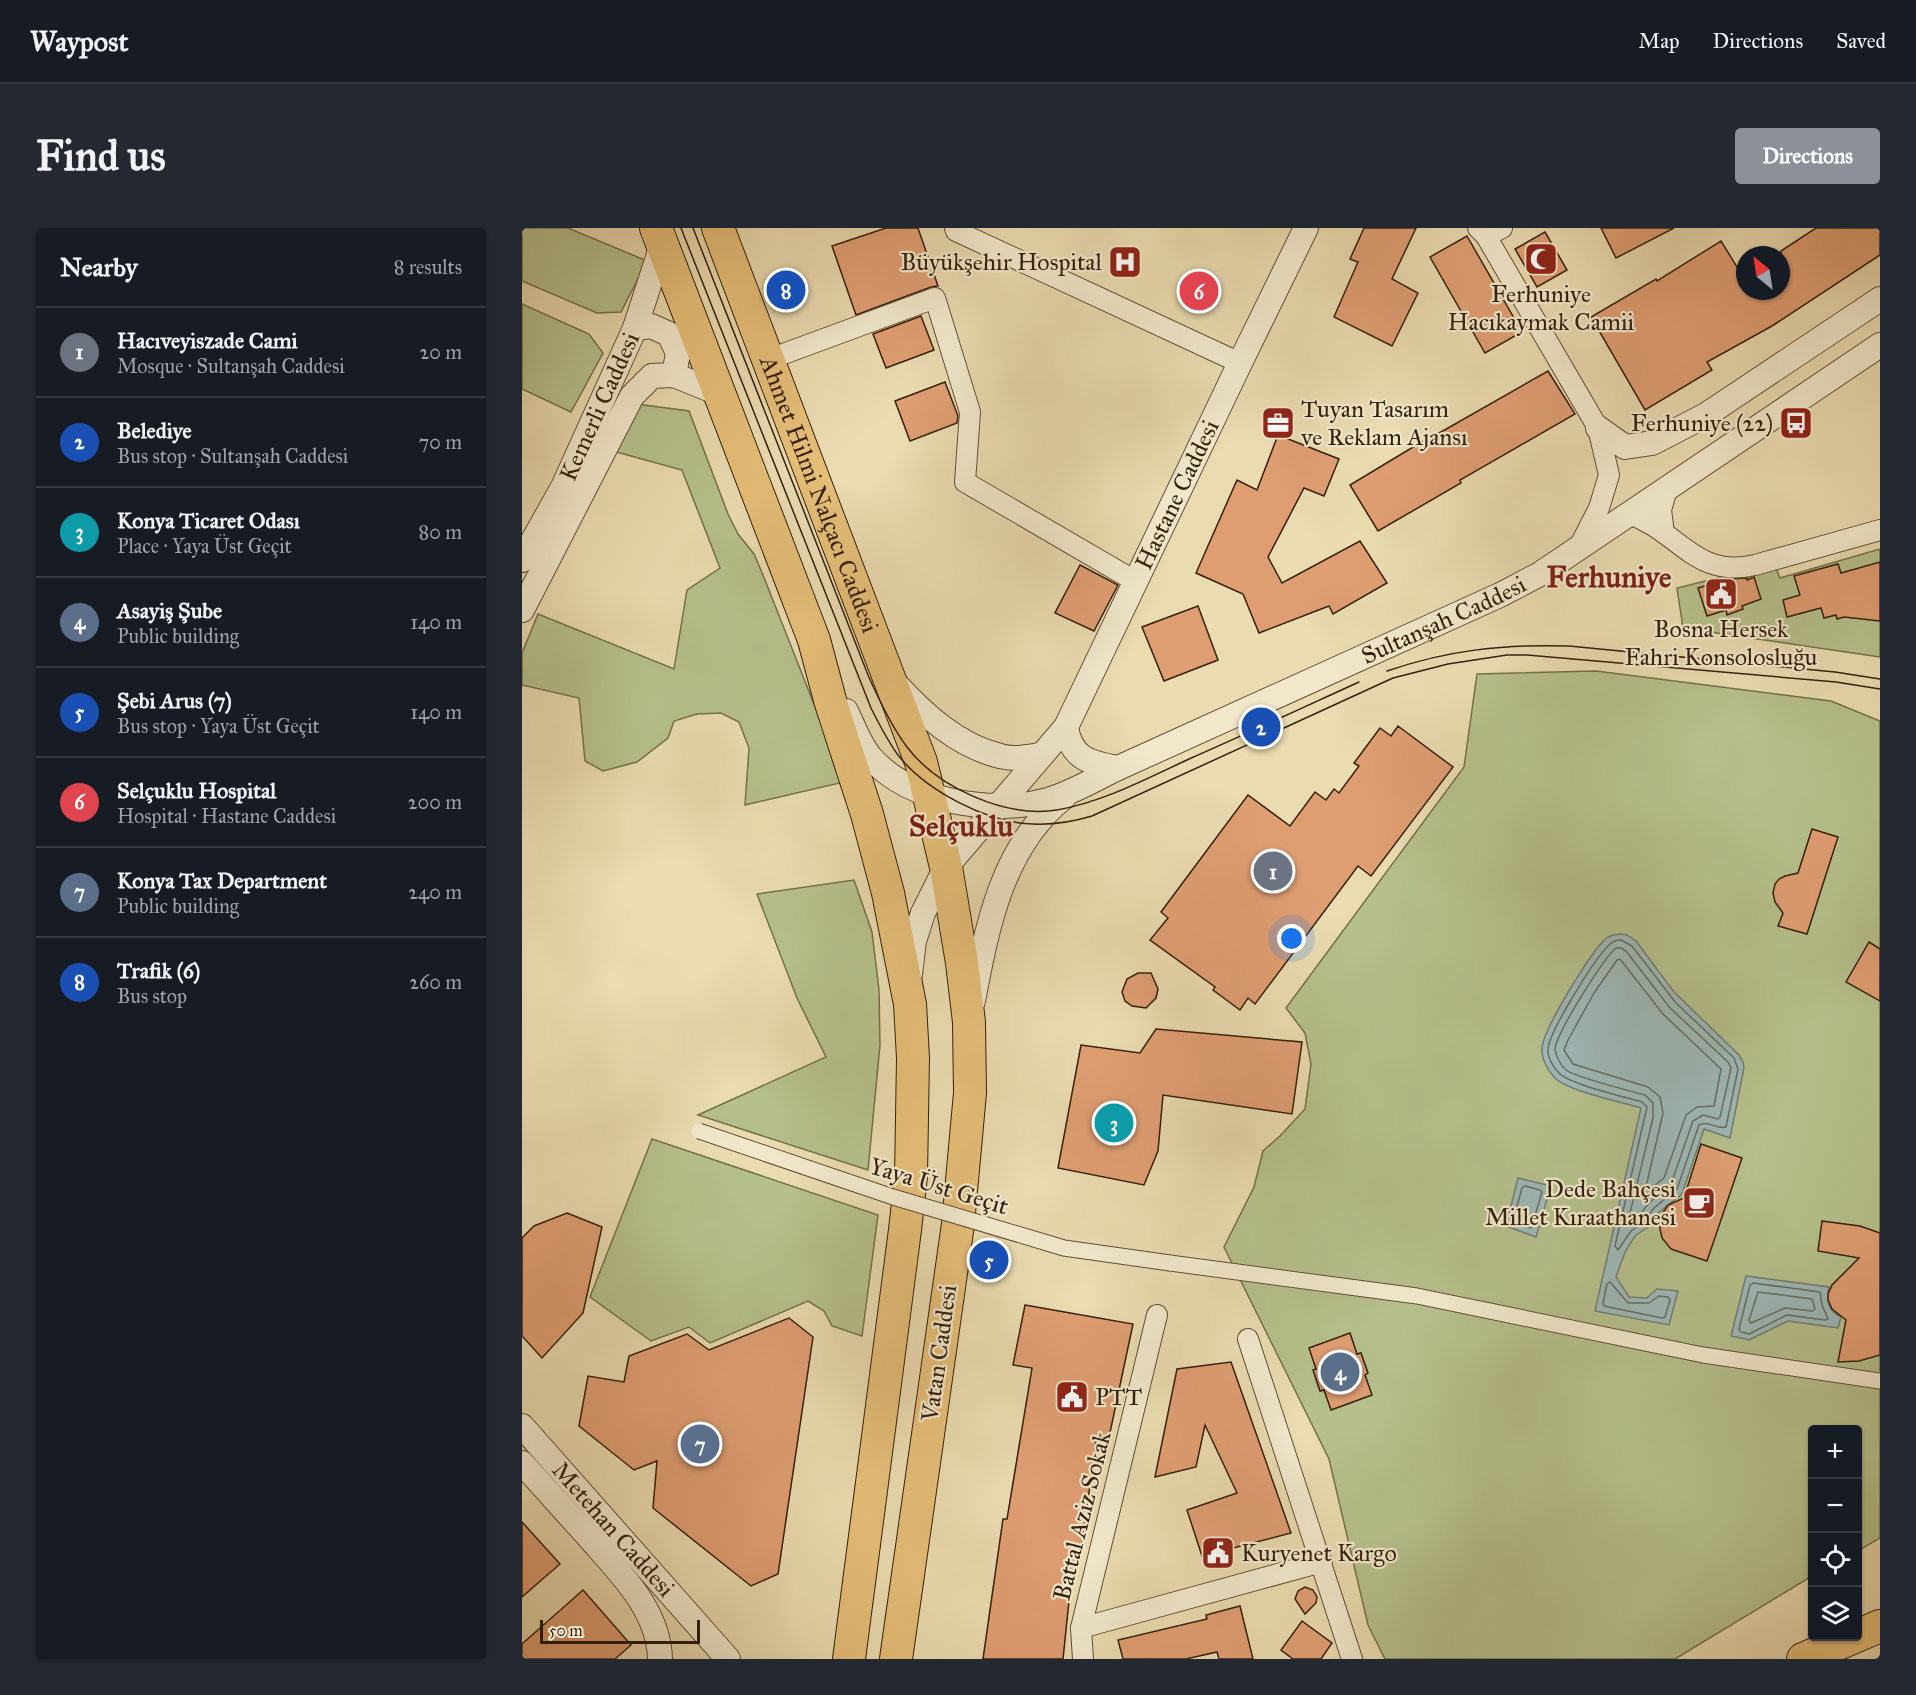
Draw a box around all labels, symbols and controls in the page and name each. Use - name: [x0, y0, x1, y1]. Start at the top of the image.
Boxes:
- text: Waypost: [30, 24, 128, 59]
- text: Map: [1639, 28, 1680, 54]
- text: Directions: [1713, 28, 1803, 54]
- text: Saved: [1836, 28, 1886, 54]
- button: Directions: [1735, 128, 1880, 184]
- text: Find us: [36, 130, 166, 182]
- mosque icon: Ferhuniye Hacıkaymak Camii: [1523, 241, 1559, 277]
- hospital icon: Büyükşehir Hospital: [1107, 244, 1143, 280]
- north arrow: [1736, 246, 1790, 300]
- place label: Büyükşehir Hospital: [900, 247, 1103, 277]
- text: Nearby: [60, 251, 138, 283]
- text: 8 results: [394, 255, 462, 279]
- pin: 8: [766, 268, 806, 312]
- pin: 6: [1180, 268, 1218, 314]
- place label: Ferhuniye Hacıkaymak Camii: [1448, 279, 1635, 337]
- text: Hacıveyiszade Cami: [117, 327, 298, 354]
- street label: Kemerli Caddesi: [553, 327, 646, 486]
- text: 1: [76, 340, 83, 364]
- text: 20 m: [419, 340, 462, 364]
- street label: Ahmet Hilmi Nalçacı Caddesi: [753, 351, 886, 637]
- text: Mosque · Sultanşah Caddesi: [117, 354, 345, 378]
- place label: Tuyan Tasarım ve Reklam Ajansı: [1300, 394, 1468, 452]
- office icon: Tuyan Tasarım ve Reklam Ajansı: [1260, 405, 1296, 441]
- bus stop icon: Ferhuniye (22): [1778, 405, 1814, 441]
- place label: Ferhuniye (22): [1631, 408, 1773, 438]
- street label: Hastane Caddesi: [1129, 415, 1226, 574]
- text: Belediye: [117, 417, 192, 444]
- text: 2: [75, 430, 84, 454]
- text: 70 m: [419, 430, 462, 454]
- text: Bus stop · Sultanşah Caddesi: [117, 444, 348, 468]
- text: Konya Ticaret Odası: [117, 507, 300, 534]
- text: 3: [76, 520, 84, 544]
- text: 80 m: [419, 520, 462, 544]
- text: Place · Yaya Üst Geçit: [117, 534, 292, 558]
- district label: Ferhuniye: [1546, 559, 1672, 595]
- street label: Sultanşah Caddesi: [1357, 569, 1532, 671]
- public building icon: Bosna Hersek Fahri Konsolosluğu: [1703, 576, 1739, 612]
- text: Asayiş Şube: [117, 597, 222, 624]
- text: 4: [74, 610, 85, 634]
- text: 140 m: [410, 610, 462, 634]
- place label: Bosna Hersek Fahri Konsolosluğu: [1625, 614, 1818, 672]
- text: Public building: [117, 624, 239, 648]
- text: Şebi Arus (7): [117, 687, 232, 714]
- text: 5: [75, 700, 84, 724]
- text: 140 m: [410, 700, 462, 724]
- pin: 2: [1242, 704, 1280, 750]
- text: Bus stop · Yaya Üst Geçit: [117, 714, 320, 738]
- text: Selçuklu Hospital: [117, 777, 276, 804]
- text: 6: [74, 790, 85, 814]
- text: 200 m: [408, 790, 462, 814]
- text: Hospital · Hastane Caddesi: [117, 804, 336, 828]
- district label: Selçuklu: [909, 808, 1013, 845]
- pin: 1: [1254, 848, 1293, 894]
- text: Konya Tax Department: [117, 867, 327, 894]
- text: 7: [74, 880, 85, 904]
- text: 240 m: [408, 880, 462, 904]
- text: Public building: [117, 894, 239, 918]
- your location: [1277, 924, 1306, 953]
- text: Trafik (6): [117, 957, 200, 984]
- text: 8: [74, 970, 85, 994]
- text: 260 m: [409, 970, 462, 994]
- text: Bus stop: [117, 984, 187, 1008]
- pin: 3: [1094, 1100, 1134, 1146]
- street label: Yaya Üst Geçit: [866, 1151, 1012, 1221]
- place label: Dede Bahçesi Millet Kıraathanesi: [1485, 1174, 1676, 1232]
- cafe icon: Dede Bahçesi Millet Kıraathanesi: [1681, 1185, 1717, 1221]
- pin: 5: [970, 1238, 1008, 1282]
- street label: Vatan Caddesi: [914, 1282, 963, 1424]
- pin: 4: [1320, 1350, 1360, 1394]
- public building icon: PTT: [1054, 1379, 1090, 1415]
- place label: PTT: [1095, 1382, 1142, 1412]
- pin: 7: [680, 1422, 720, 1466]
- map controls: [1808, 1425, 1862, 1641]
- button: +: [1808, 1425, 1862, 1479]
- street label: Battal Aziz Sokak: [1046, 1427, 1118, 1604]
- street label: Metehan Caddesi: [546, 1456, 681, 1604]
- button: −: [1808, 1479, 1862, 1533]
- button: locate: [1808, 1533, 1862, 1587]
- public building icon: Kuryenet Kargo: [1200, 1535, 1236, 1571]
- place label: Kuryenet Kargo: [1241, 1538, 1397, 1568]
- button: layers: [1808, 1587, 1862, 1641]
- scale bar: [540, 1617, 700, 1644]
- text: 50 m: [549, 1621, 583, 1640]

